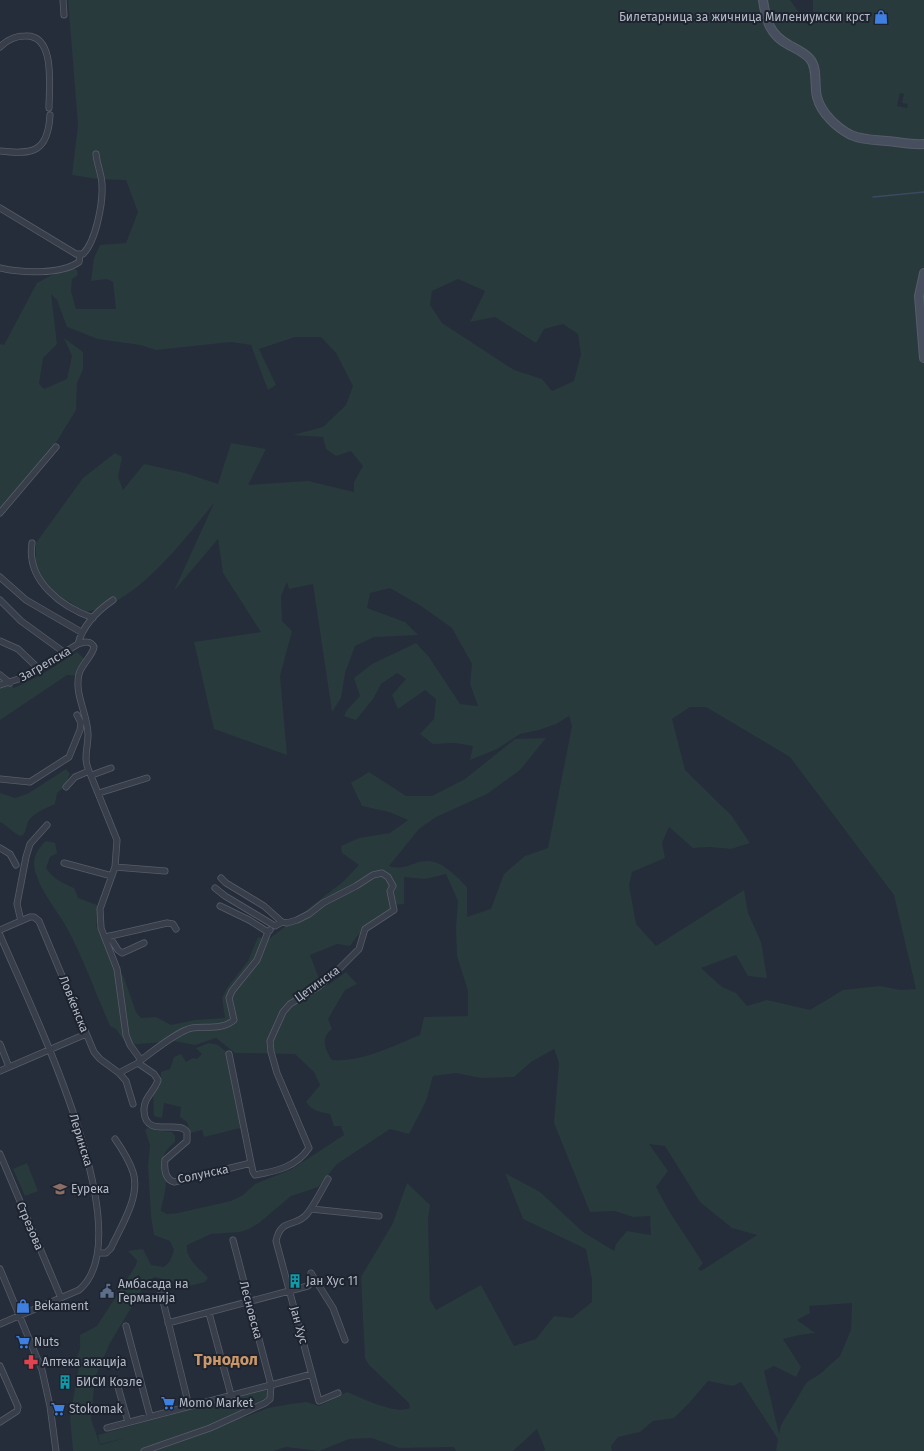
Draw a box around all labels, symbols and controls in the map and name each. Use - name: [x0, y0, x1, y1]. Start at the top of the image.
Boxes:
- shop icon: Билетарница за жичница Милениумски крст: [873, 9, 889, 25]
- place label: Билетарница за жичница Милениумски крст: [619, 10, 871, 24]
- street label: Загрепска: [17, 644, 73, 684]
- street label: Цетинска: [292, 963, 342, 1005]
- street label: Ловќенска: [56, 974, 92, 1034]
- street label: Леринска: [66, 1112, 96, 1168]
- street label: Солунска: [176, 1162, 230, 1186]
- school or university icon: Еурека: [52, 1181, 68, 1197]
- place label: Еурека: [71, 1182, 109, 1196]
- street label: Стрезова: [14, 1200, 46, 1252]
- building icon: Јан Хус 11: [287, 1273, 303, 1289]
- place label: Јан Хус 11: [306, 1274, 358, 1288]
- place label: Амбасада на Германија: [118, 1277, 188, 1305]
- street label: Лесновска: [237, 1280, 265, 1340]
- public building icon: Амбасада на Германија: [99, 1283, 115, 1299]
- shop icon: Bekament: [15, 1298, 31, 1314]
- place label: Bekament: [34, 1299, 89, 1313]
- street label: Јан Хус: [287, 1305, 311, 1346]
- supermarket icon: Nuts: [15, 1334, 31, 1350]
- place label: Nuts: [34, 1335, 60, 1349]
- district label: Трнодол: [194, 1350, 258, 1369]
- pharmacy icon: Аптека акација: [23, 1354, 39, 1370]
- place label: Аптека акација: [42, 1355, 127, 1369]
- building icon: БИСИ Козле: [57, 1374, 73, 1390]
- place label: БИСИ Козле: [76, 1375, 142, 1389]
- supermarket icon: Momo Market: [160, 1395, 176, 1411]
- place label: Momo Market: [179, 1396, 254, 1410]
- supermarket icon: Stokomak: [50, 1401, 66, 1417]
- place label: Stokomak: [69, 1402, 124, 1416]

